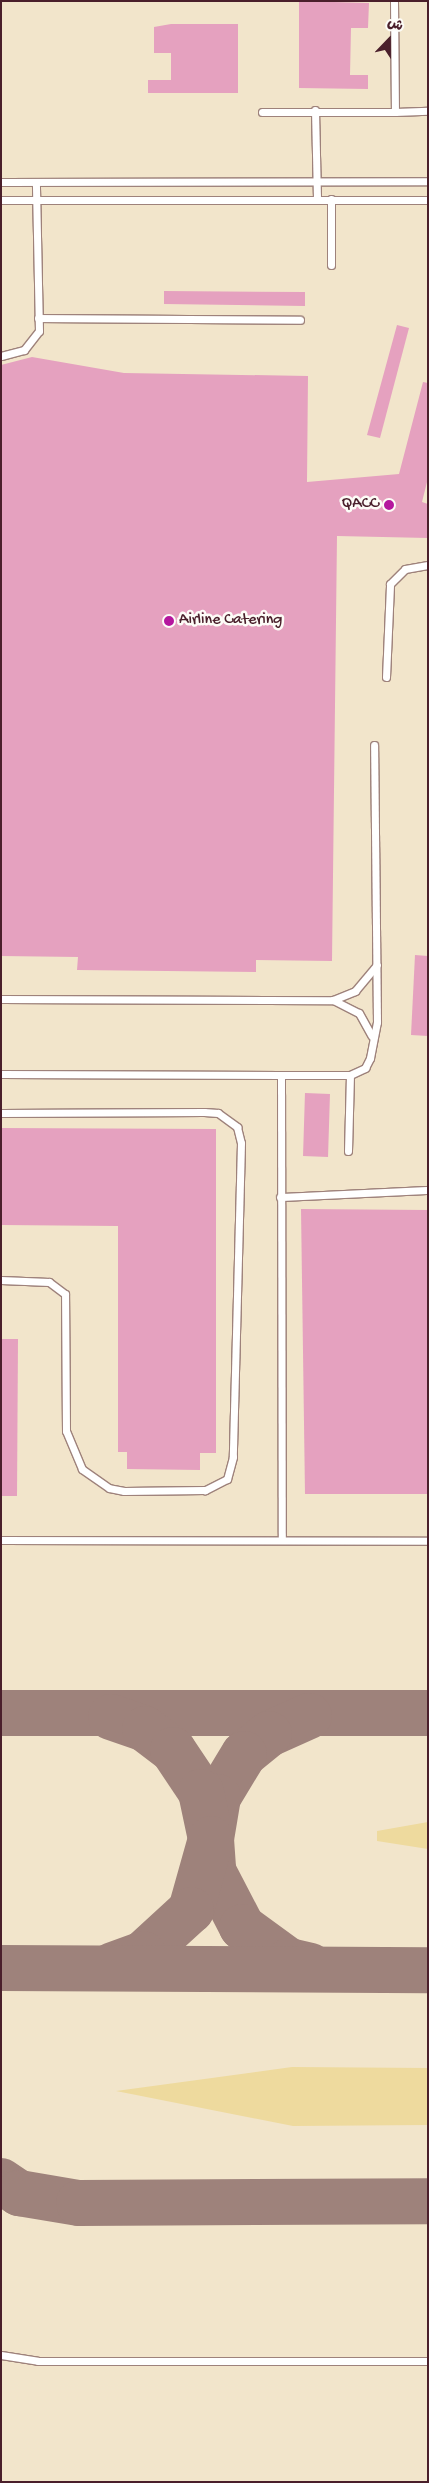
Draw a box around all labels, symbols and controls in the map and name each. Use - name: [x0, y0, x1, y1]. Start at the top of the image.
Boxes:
- north arrow: [364, 15, 414, 65]
- text: ش: [384, 15, 405, 36]
- place label: QACC: [341, 495, 379, 515]
- marker: QACC: [383, 499, 395, 511]
- place label: Airline Catering: [179, 611, 282, 631]
- marker: Airline Catering: [163, 615, 175, 627]

